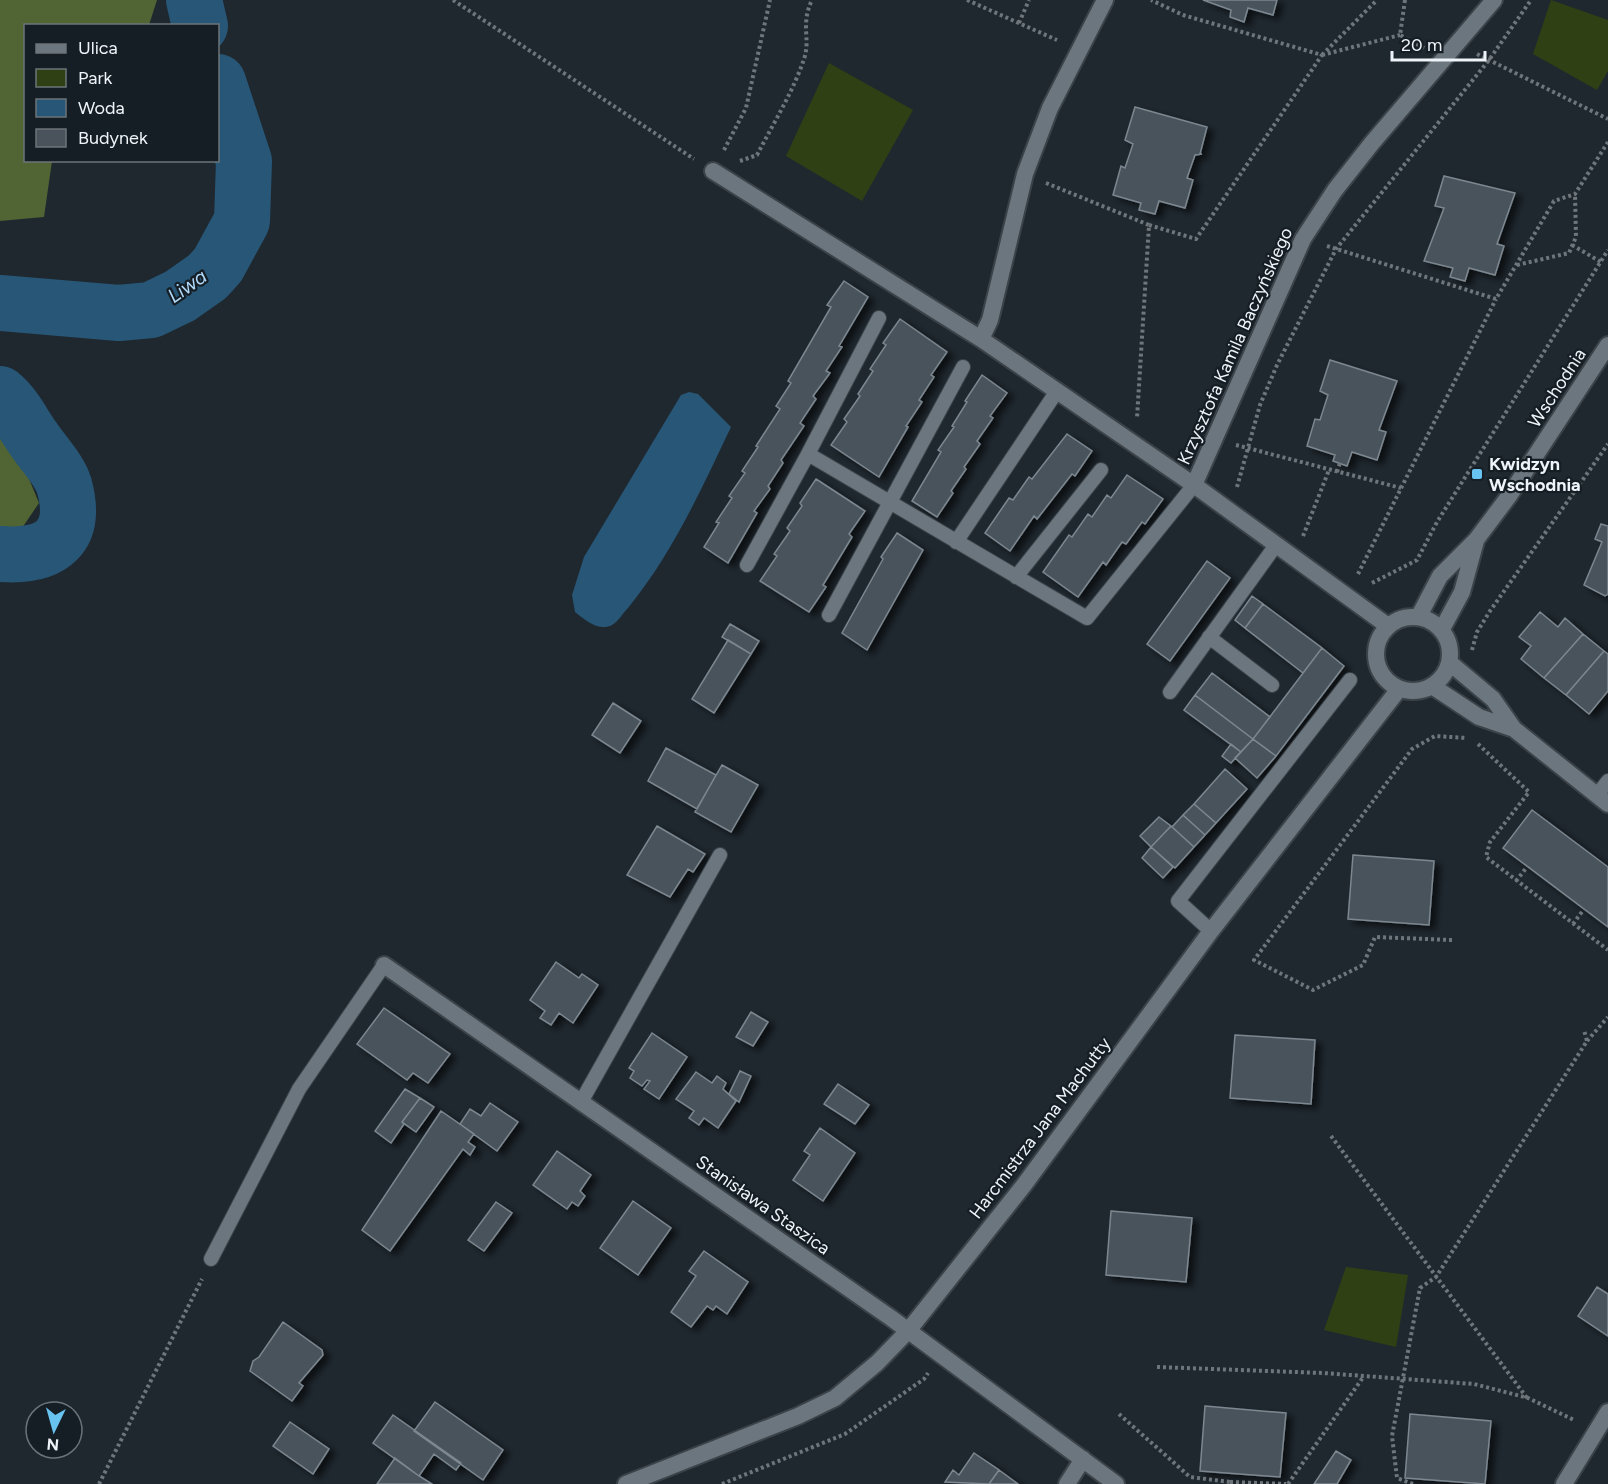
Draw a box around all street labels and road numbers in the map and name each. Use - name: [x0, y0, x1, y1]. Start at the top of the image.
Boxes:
- street label: Krzysztofa Kamila Baczyńskiego: [1173, 224, 1297, 468]
- street label: Wschodnia: [1523, 344, 1591, 432]
- street label: Harcmistrza Jana Machutty: [965, 1033, 1116, 1223]
- street label: Stanisława Staszica: [692, 1151, 834, 1259]

